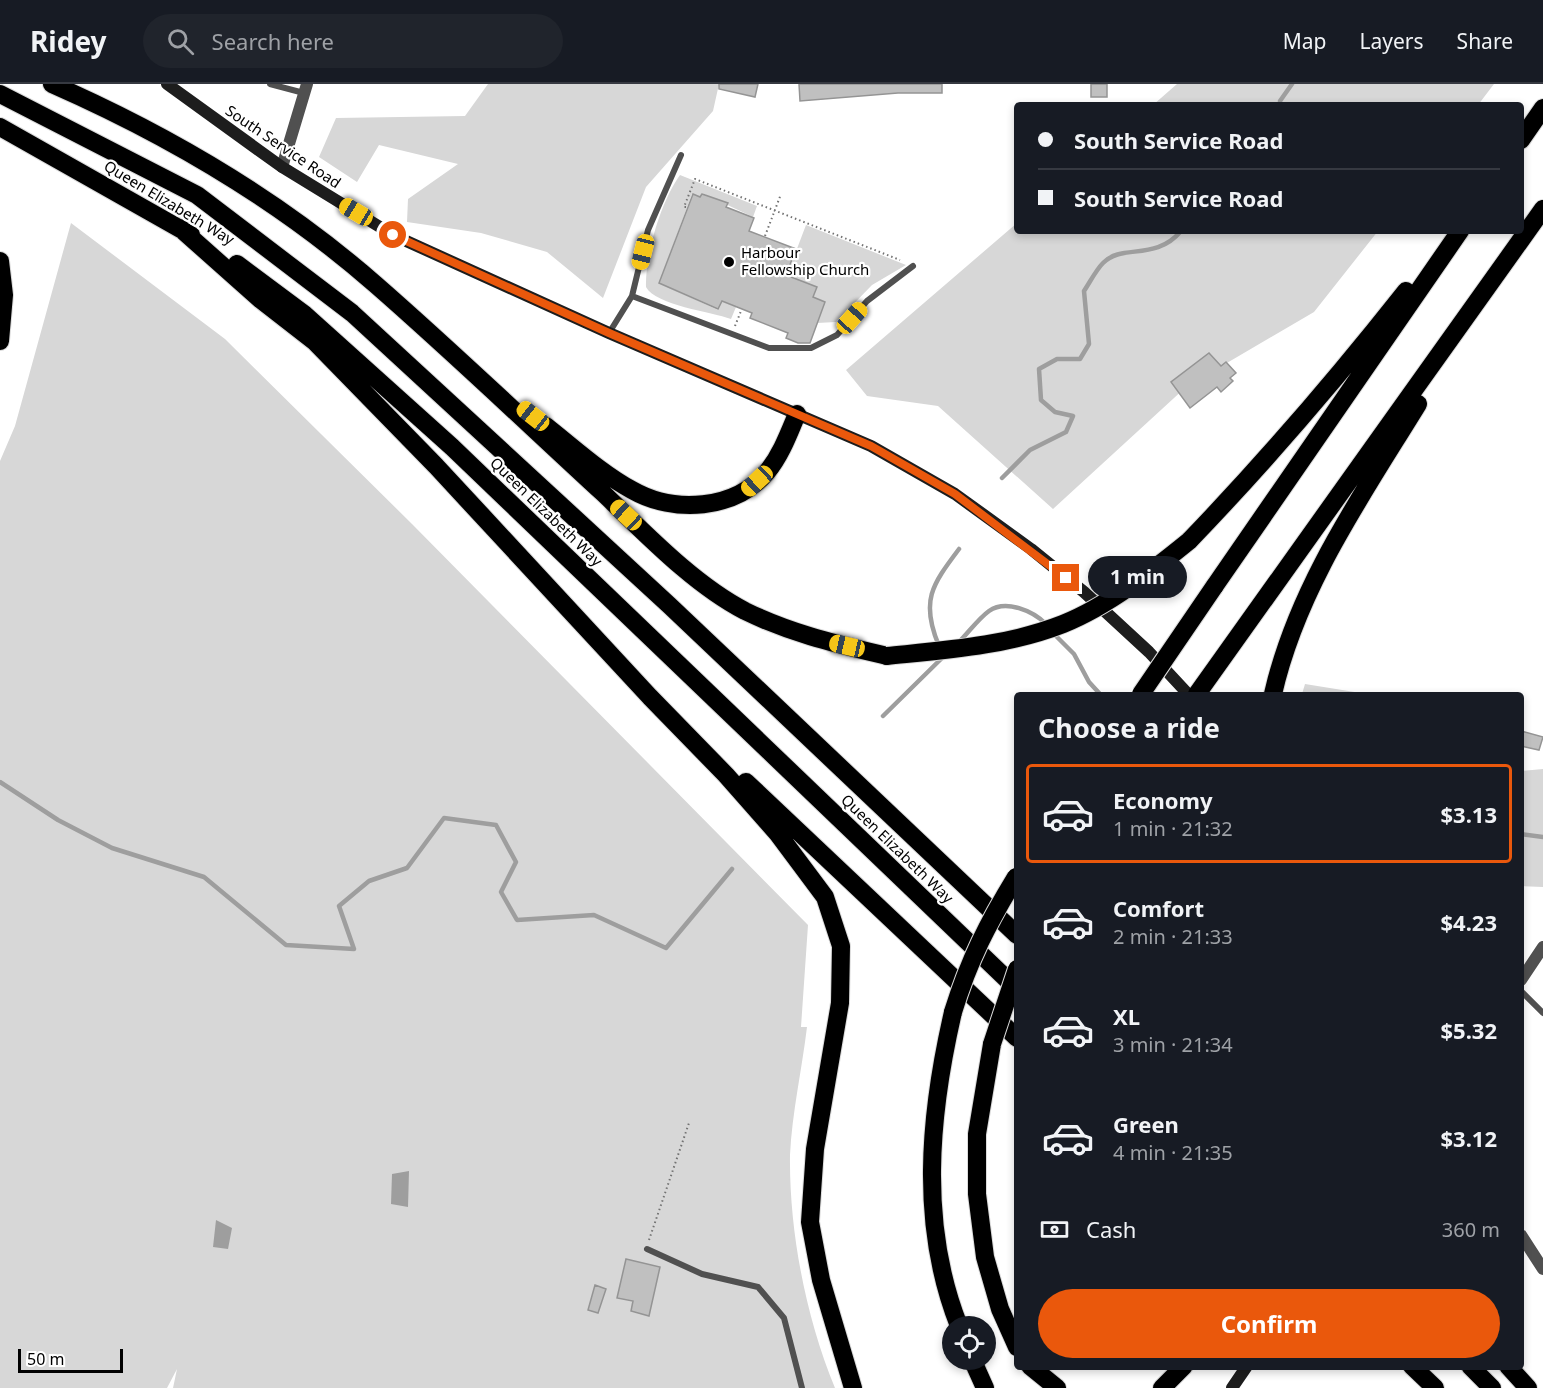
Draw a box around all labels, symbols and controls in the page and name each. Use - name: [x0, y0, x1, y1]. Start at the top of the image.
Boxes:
- search box: [143, 14, 563, 68]
- text: Ridey: [30, 22, 107, 60]
- icon: search: [164, 25, 197, 58]
- text: Search here: [212, 26, 334, 56]
- text: Map: [1283, 27, 1327, 55]
- text: Layers: [1360, 27, 1424, 55]
- text: Share: [1457, 27, 1513, 55]
- street label: South Service Road: [222, 100, 345, 192]
- text: South Service Road: [1074, 125, 1283, 155]
- street label: Queen Elizabeth Way: [101, 155, 239, 249]
- text: South Service Road: [1074, 183, 1283, 213]
- car: [336, 195, 376, 229]
- route start: [379, 221, 406, 248]
- car: [630, 232, 656, 272]
- place label: Harbour Fellowship Church: [741, 242, 869, 279]
- marker: Harbour Fellowship Church: [722, 255, 736, 269]
- car: [833, 299, 871, 337]
- car: [513, 398, 553, 434]
- street label: Queen Elizabeth Way: [486, 452, 607, 570]
- car: [738, 462, 776, 500]
- car: [607, 496, 645, 534]
- callout: 1 min: [1087, 557, 1186, 599]
- text: 1 min: [1110, 563, 1165, 590]
- route end: [1052, 564, 1079, 591]
- car: [827, 633, 867, 659]
- text: Choose a ride: [1038, 709, 1220, 746]
- text: Economy: [1113, 785, 1212, 815]
- icon: car: [1041, 787, 1095, 841]
- street label: Queen Elizabeth Way: [837, 789, 958, 907]
- text: $3.13: [1440, 799, 1497, 829]
- text: 1 min · 21:32: [1113, 815, 1233, 842]
- text: Comfort: [1113, 893, 1204, 923]
- icon: car: [1041, 895, 1095, 949]
- text: $4.23: [1440, 907, 1497, 937]
- text: 2 min · 21:33: [1113, 923, 1233, 950]
- text: XL: [1113, 1001, 1140, 1031]
- icon: car: [1041, 1003, 1095, 1057]
- text: $5.32: [1440, 1015, 1497, 1045]
- text: 3 min · 21:34: [1113, 1031, 1233, 1058]
- text: Green: [1113, 1109, 1179, 1139]
- icon: car: [1041, 1111, 1095, 1165]
- text: $3.12: [1440, 1123, 1497, 1153]
- text: 4 min · 21:35: [1113, 1139, 1233, 1166]
- icon: cash: [1038, 1213, 1071, 1246]
- text: Cash: [1086, 1214, 1136, 1244]
- text: 360 m: [1442, 1216, 1500, 1243]
- button: Confirm: [1038, 1289, 1500, 1358]
- map controls: [942, 1316, 996, 1370]
- button: locate: [942, 1316, 996, 1370]
- scale bar: [18, 1346, 123, 1374]
- text: 50 m: [27, 1348, 64, 1370]

